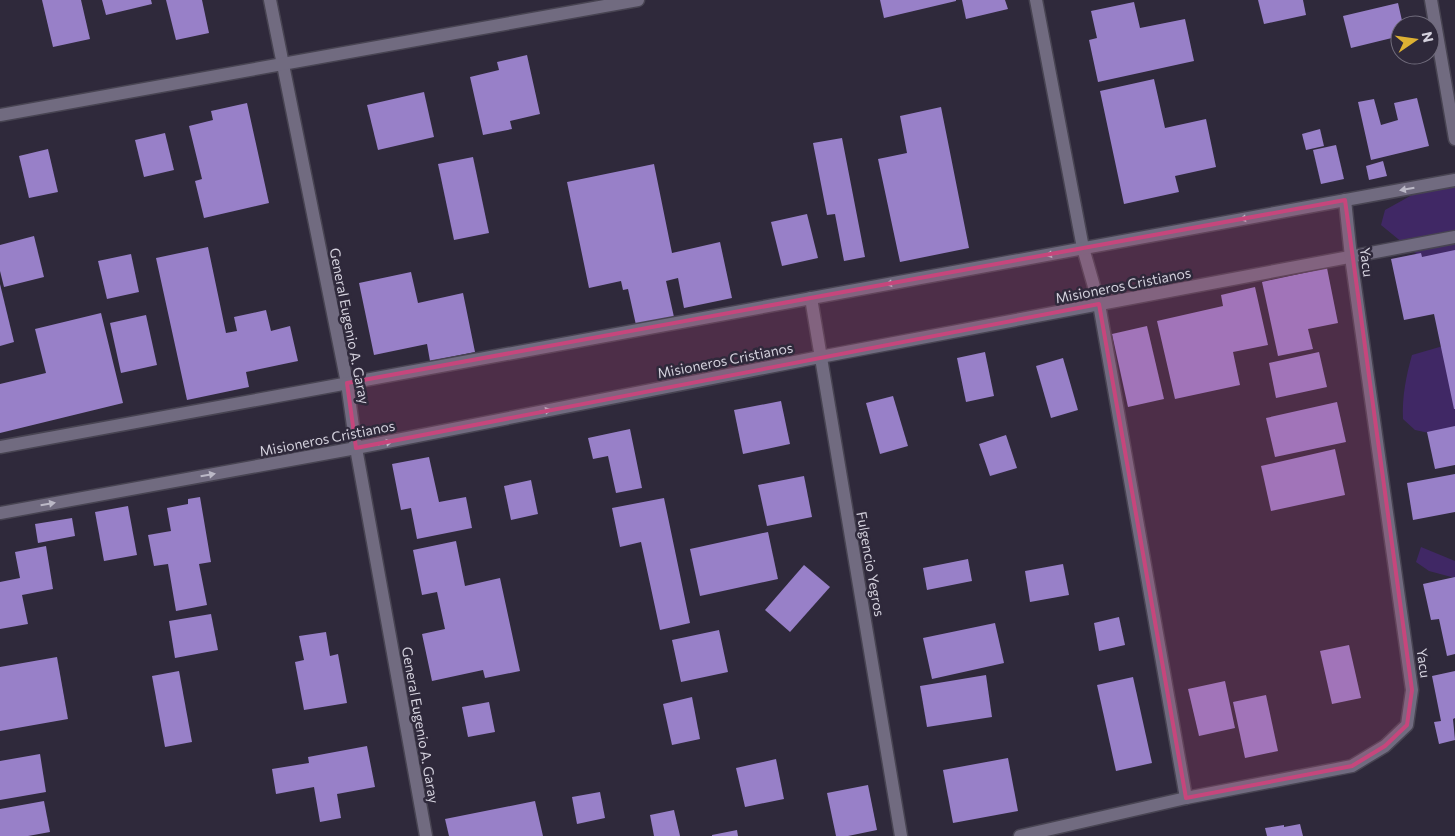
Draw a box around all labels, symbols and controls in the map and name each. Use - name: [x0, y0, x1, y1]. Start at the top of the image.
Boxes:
- north arrow: [1390, 15, 1440, 65]
- text: N: [1419, 30, 1438, 44]
- one-way arrow: [1399, 185, 1415, 193]
- one-way arrow: [1240, 214, 1255, 222]
- street label: General Eugenio A. Garay: [327, 246, 373, 406]
- street label: Yacu: [1357, 246, 1377, 278]
- one-way arrow: [1045, 250, 1061, 258]
- street label: Misioneros Cristianos: [1054, 264, 1192, 306]
- one-way arrow: [885, 279, 901, 287]
- street label: Misioneros Cristianos: [656, 339, 794, 381]
- one-way arrow: [537, 407, 552, 415]
- street label: Misioneros Cristianos: [258, 417, 396, 459]
- one-way arrow: [377, 438, 393, 446]
- one-way arrow: [200, 471, 216, 479]
- one-way arrow: [40, 499, 56, 507]
- street label: Fulgencio Yegros: [853, 510, 889, 618]
- street label: General Eugenio A. Garay: [399, 645, 443, 805]
- street label: Yacu: [1414, 647, 1434, 679]

